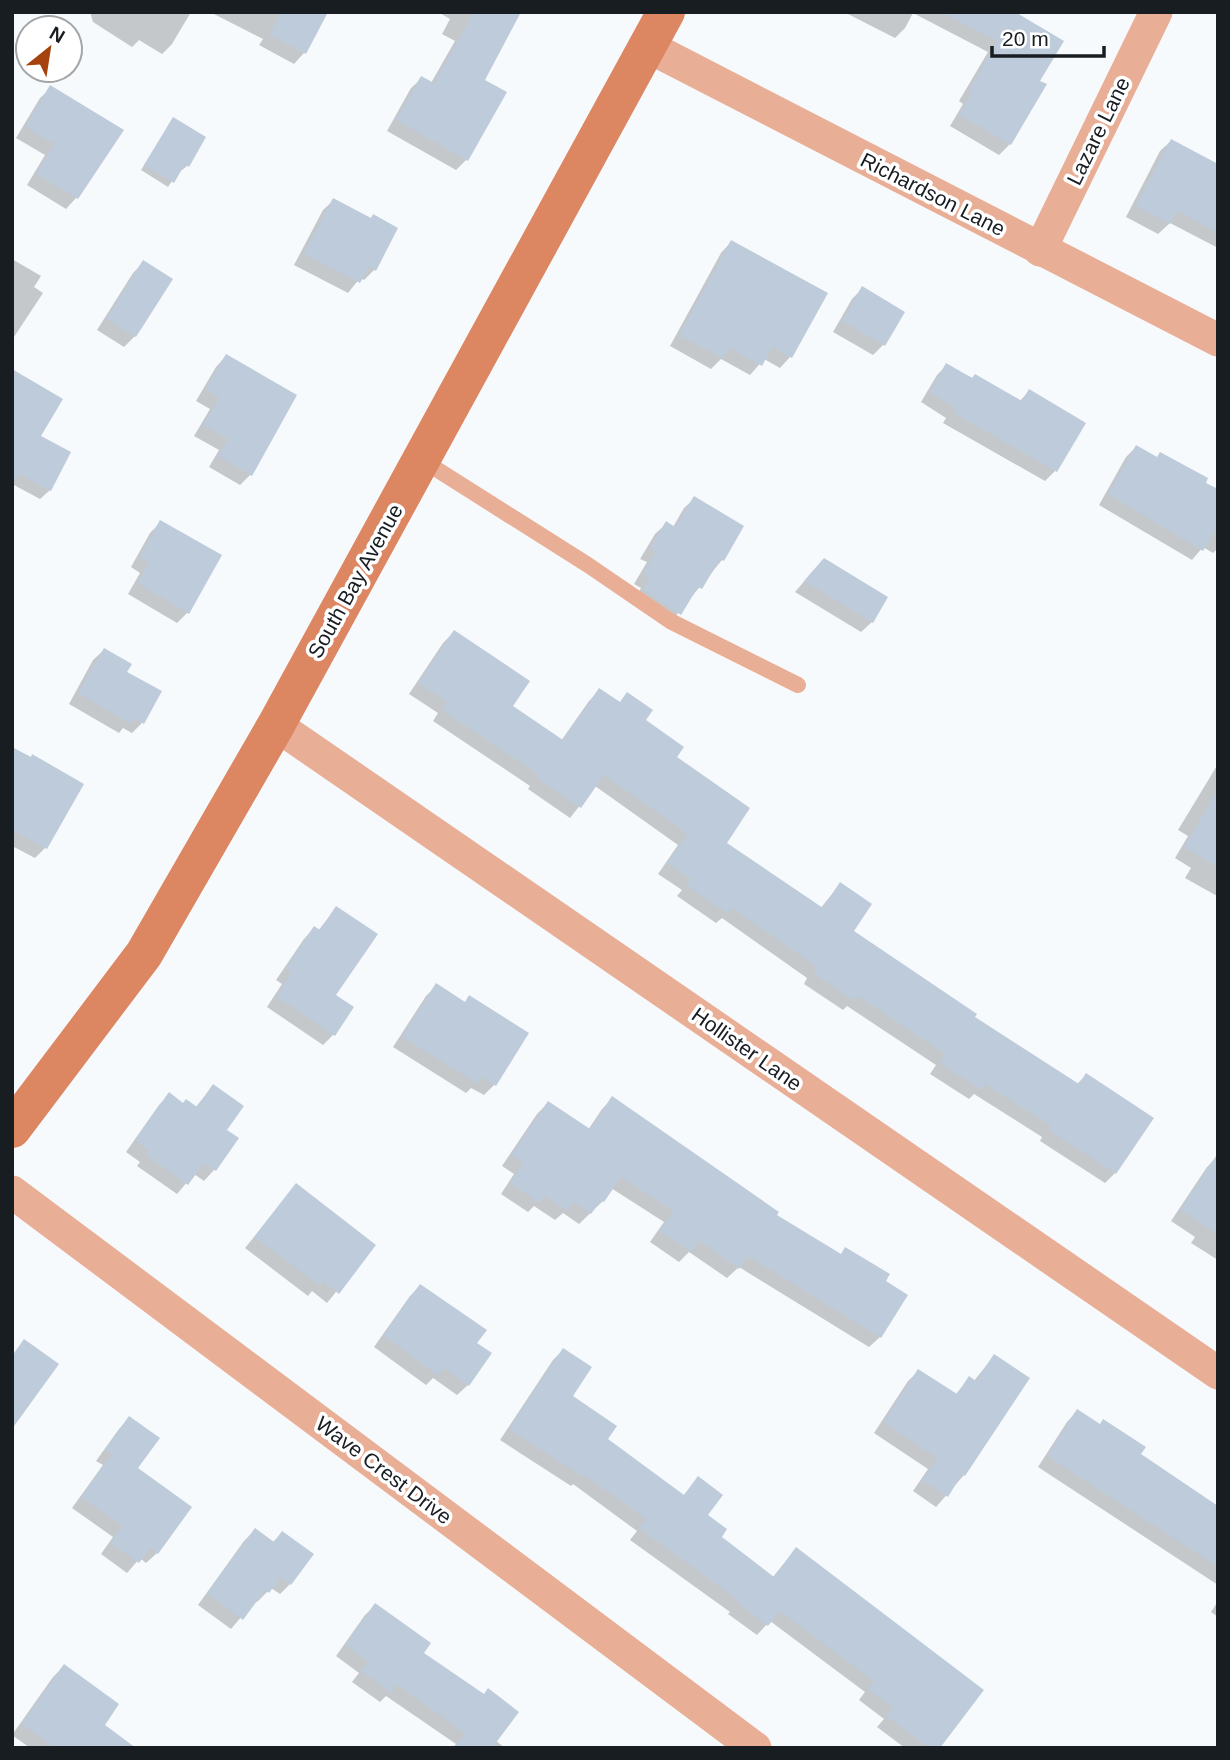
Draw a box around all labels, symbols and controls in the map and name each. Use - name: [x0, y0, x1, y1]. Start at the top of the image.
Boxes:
- north arrow: [14, 14, 84, 84]
- scale bar: [992, 14, 1104, 58]
- text: N: [46, 22, 68, 47]
- text: 20 m: [1002, 27, 1049, 50]
- street label: Lazare Lane: [1062, 73, 1134, 189]
- street label: Richardson Lane: [857, 148, 1009, 240]
- street label: South Bay Avenue: [303, 500, 407, 662]
- street label: Hollister Lane: [688, 1003, 806, 1095]
- street label: Wave Crest Drive: [312, 1412, 456, 1528]

